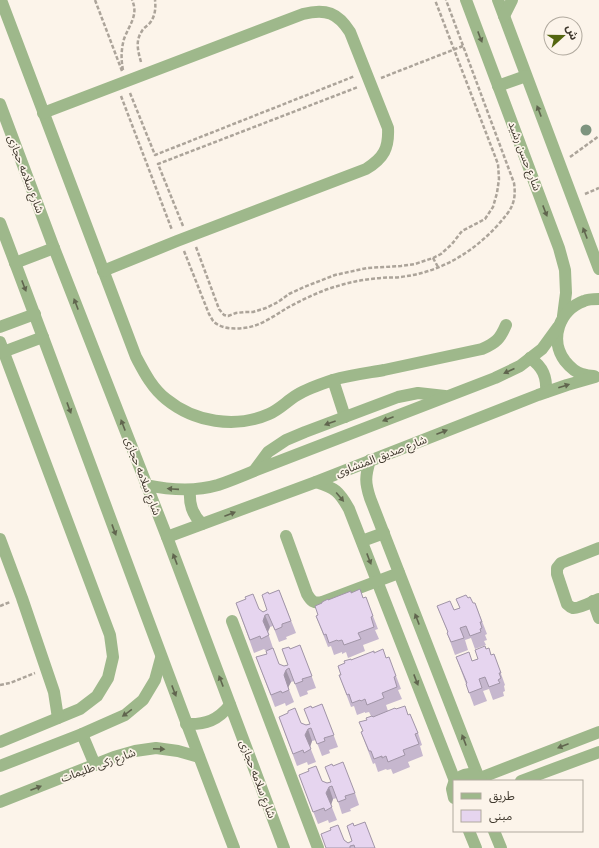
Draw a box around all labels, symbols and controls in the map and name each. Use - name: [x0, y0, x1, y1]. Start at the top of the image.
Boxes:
- north arrow: [543, 16, 583, 56]
- text: ش: [563, 23, 581, 42]
- one-way arrow: [477, 31, 483, 43]
- one-way arrow: [536, 105, 542, 117]
- street label: شارع حسن رشيد: [504, 120, 544, 193]
- street label: شارع سلامه حجازى: [4, 133, 47, 216]
- one-way arrow: [543, 205, 549, 217]
- one-way arrow: [582, 226, 588, 238]
- one-way arrow: [21, 280, 27, 292]
- one-way arrow: [72, 297, 78, 309]
- one-way arrow: [503, 369, 515, 375]
- one-way arrow: [558, 383, 570, 389]
- one-way arrow: [67, 402, 73, 414]
- one-way arrow: [383, 416, 394, 422]
- one-way arrow: [120, 418, 126, 430]
- one-way arrow: [324, 420, 336, 426]
- one-way arrow: [437, 429, 448, 435]
- street label: شارع صديق المنشاوى: [334, 433, 429, 481]
- street label: شارع سلامه حجازى: [121, 435, 164, 518]
- one-way arrow: [167, 486, 179, 493]
- one-way arrow: [336, 492, 345, 502]
- one-way arrow: [224, 511, 236, 517]
- one-way arrow: [112, 524, 118, 536]
- one-way arrow: [172, 553, 178, 565]
- one-way arrow: [366, 554, 372, 566]
- one-way arrow: [414, 613, 420, 624]
- one-way arrow: [217, 674, 223, 686]
- one-way arrow: [413, 675, 419, 687]
- one-way arrow: [171, 685, 177, 697]
- one-way arrow: [122, 709, 133, 717]
- one-way arrow: [460, 733, 466, 745]
- street label: شارع سلامه حجازى: [236, 738, 279, 821]
- one-way arrow: [556, 744, 568, 750]
- street label: شارع زكى طليمات: [59, 746, 138, 786]
- one-way arrow: [153, 746, 166, 752]
- legend: [453, 780, 583, 832]
- one-way arrow: [31, 785, 43, 791]
- text: طريق: [489, 789, 515, 804]
- text: مبنى: [489, 809, 512, 823]

